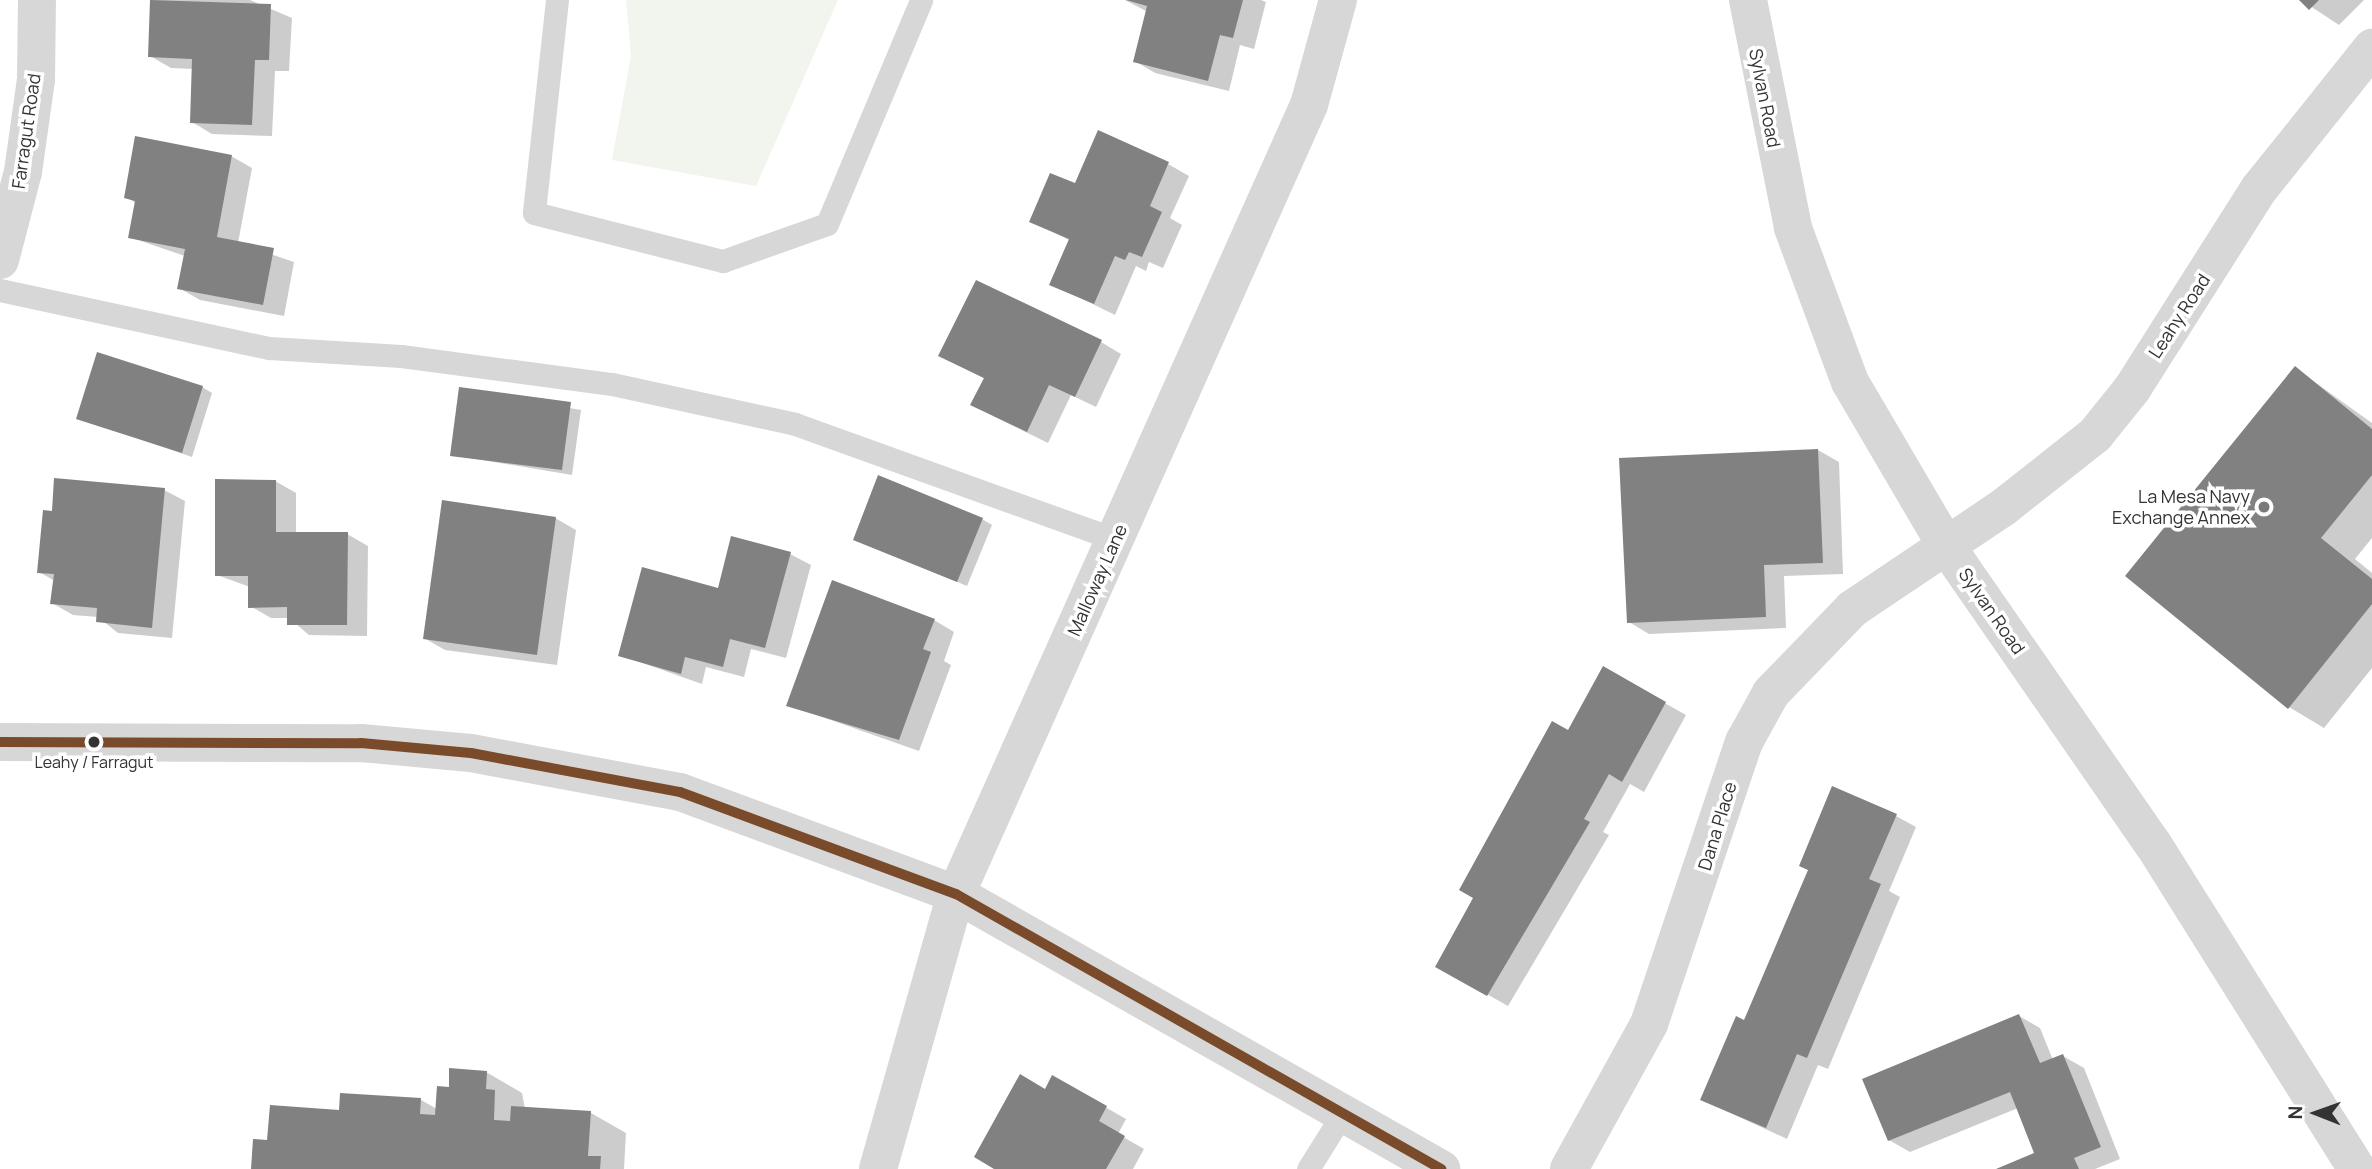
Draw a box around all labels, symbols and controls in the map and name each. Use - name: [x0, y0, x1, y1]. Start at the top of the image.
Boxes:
- street label: Sylvan Road: [1745, 47, 1785, 149]
- street label: Farragut Road: [7, 72, 45, 190]
- street label: Leahy Road: [2144, 270, 2214, 362]
- place label: La Mesa Navy Exchange Annex: [2112, 486, 2250, 528]
- marker: La Mesa Navy Exchange Annex: [2256, 499, 2272, 515]
- street label: Malloway Lane: [1063, 521, 1131, 639]
- street label: Sylvan Road: [1954, 564, 2030, 658]
- marker: Leahy / Farragut: [87, 735, 101, 749]
- place label: Leahy / Farragut: [35, 752, 153, 772]
- street label: Dana Place: [1693, 779, 1741, 873]
- north arrow: [2281, 1078, 2351, 1148]
- text: N: [2282, 1106, 2308, 1120]

